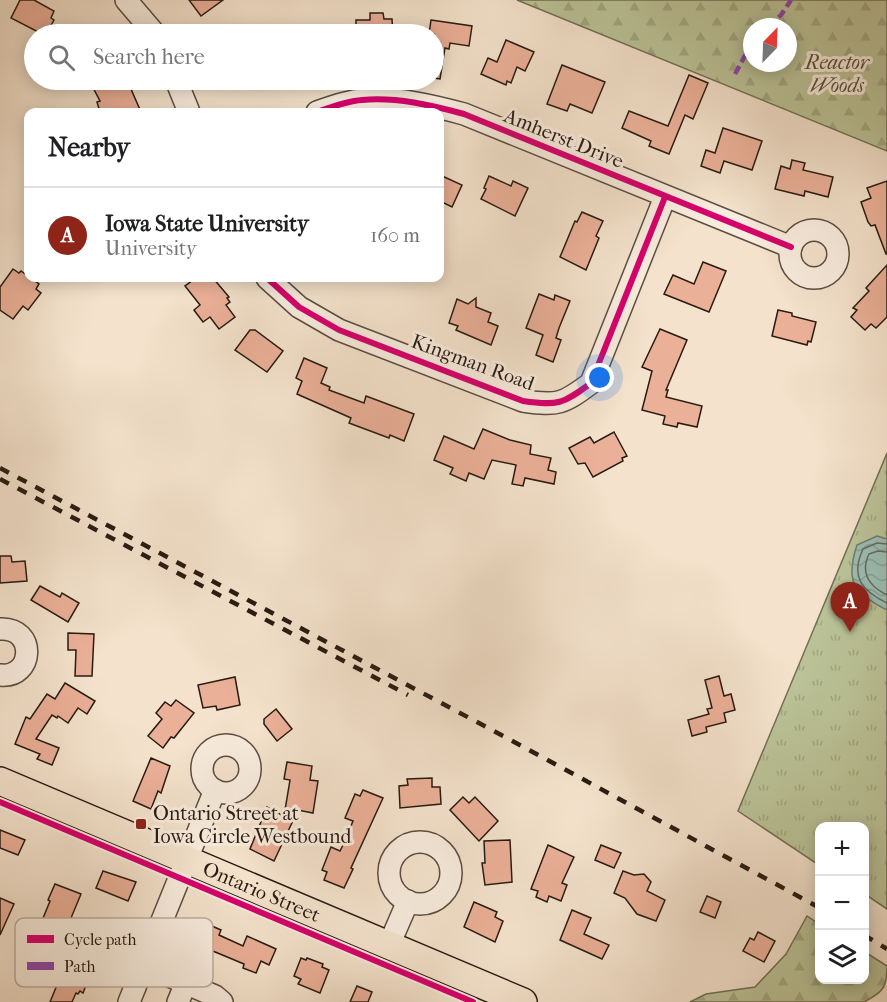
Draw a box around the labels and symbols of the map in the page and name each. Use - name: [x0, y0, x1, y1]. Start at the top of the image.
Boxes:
- north arrow: [743, 18, 797, 72]
- park label: Reactor Woods: [803, 51, 871, 97]
- street label: Amherst Drive: [500, 104, 627, 173]
- street label: Kingman Road: [408, 330, 538, 396]
- your location: [585, 363, 614, 392]
- pin: A: [830, 582, 870, 632]
- place label: Ontario Street at Iowa Circle Westbound: [153, 802, 352, 848]
- marker: Ontario Street at Iowa Circle Westbound: [134, 817, 148, 831]
- street label: Ontario Street: [199, 857, 324, 927]
- legend: [15, 918, 213, 987]
- text: Cycle path: [64, 930, 136, 949]
- text: Path: [64, 957, 96, 976]

